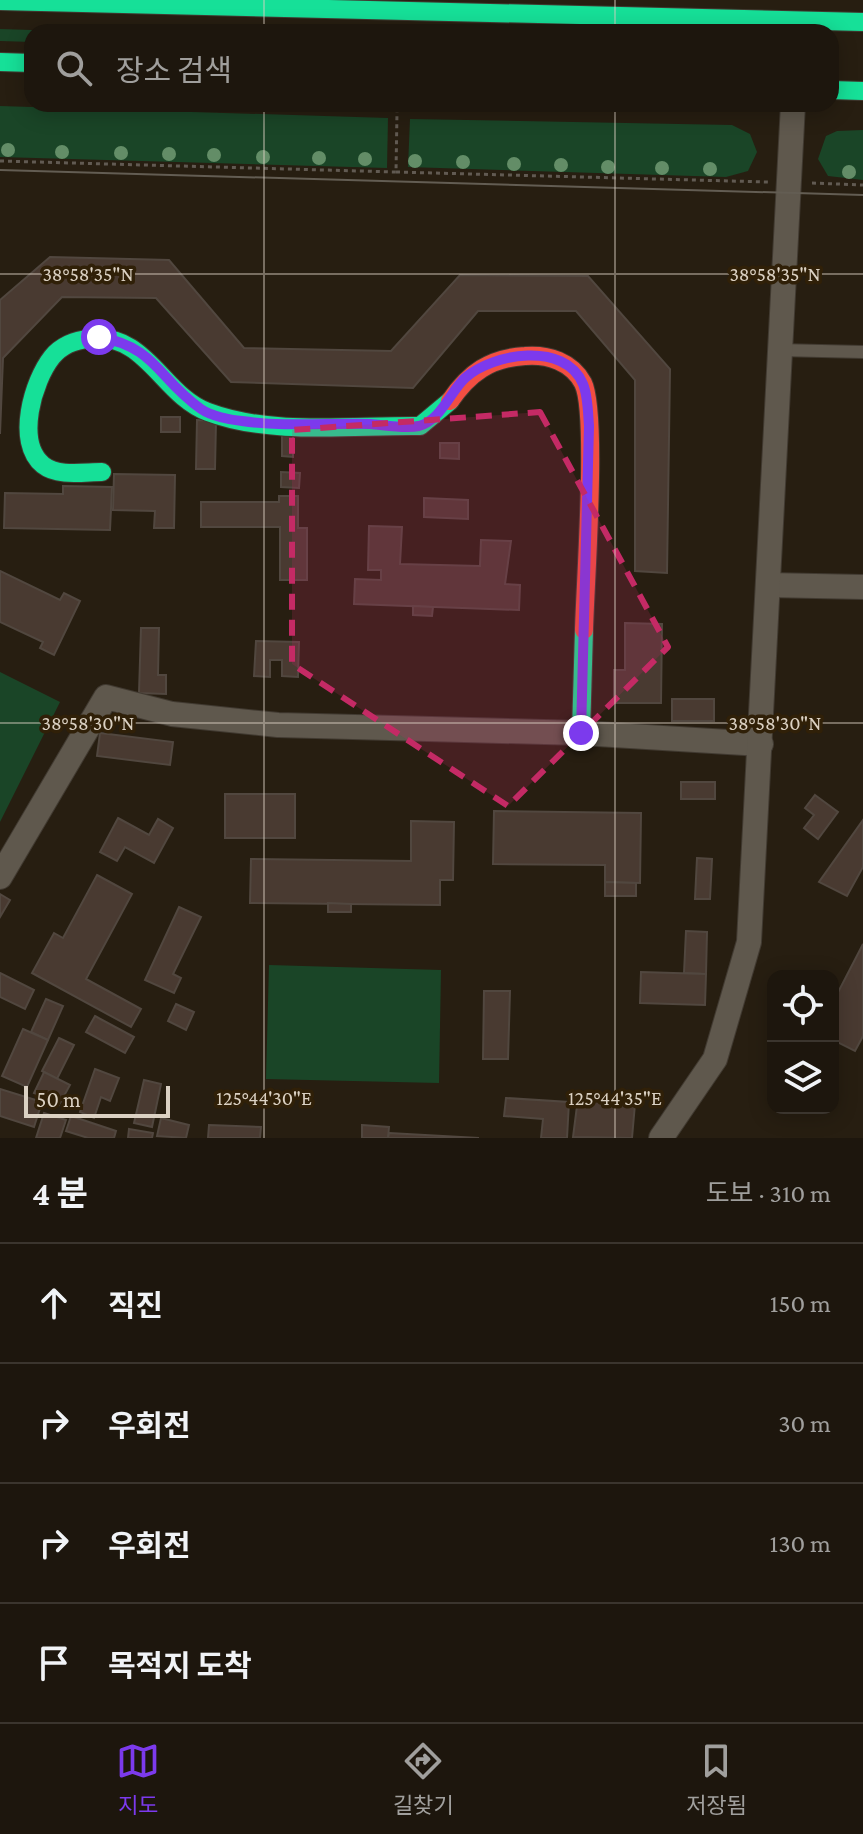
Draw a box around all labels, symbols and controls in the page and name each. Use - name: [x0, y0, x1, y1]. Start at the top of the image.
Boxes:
- search box: [24, 24, 839, 112]
- icon: search: [52, 46, 96, 90]
- text: 장소 검색: [116, 54, 232, 87]
- text: 38°58'35"N: [42, 263, 134, 285]
- text: 38°58'35"N: [729, 263, 821, 285]
- route start: [81, 319, 117, 355]
- text: 38°58'30"N: [42, 712, 134, 734]
- text: 38°58'30"N: [729, 712, 821, 734]
- route end: [563, 715, 599, 751]
- map controls: [767, 970, 839, 1114]
- button: locate: [767, 970, 839, 1042]
- button: layers: [767, 1042, 839, 1114]
- scale bar: [24, 1082, 170, 1118]
- text: 50 m: [36, 1087, 81, 1112]
- text: 125°44'30"E: [216, 1087, 312, 1109]
- text: 125°44'35"E: [568, 1087, 662, 1109]
- text: 4 분: [32, 1175, 88, 1212]
- text: 도보 · 310 m: [706, 1179, 831, 1208]
- icon: ahead: [32, 1281, 76, 1325]
- text: 직진: [108, 1289, 163, 1322]
- text: 150 m: [770, 1289, 831, 1318]
- icon: right: [32, 1401, 76, 1445]
- text: 우회전: [108, 1409, 191, 1442]
- text: 30 m: [778, 1409, 831, 1438]
- icon: right: [32, 1521, 76, 1565]
- text: 우회전: [108, 1529, 191, 1562]
- text: 130 m: [770, 1529, 831, 1558]
- icon: arrive: [32, 1641, 76, 1685]
- text: 목적지 도착: [108, 1649, 252, 1682]
- tab: 지도: [116, 1739, 160, 1819]
- tab: 길찾기: [393, 1739, 453, 1819]
- tab: 저장됨: [686, 1739, 747, 1819]

